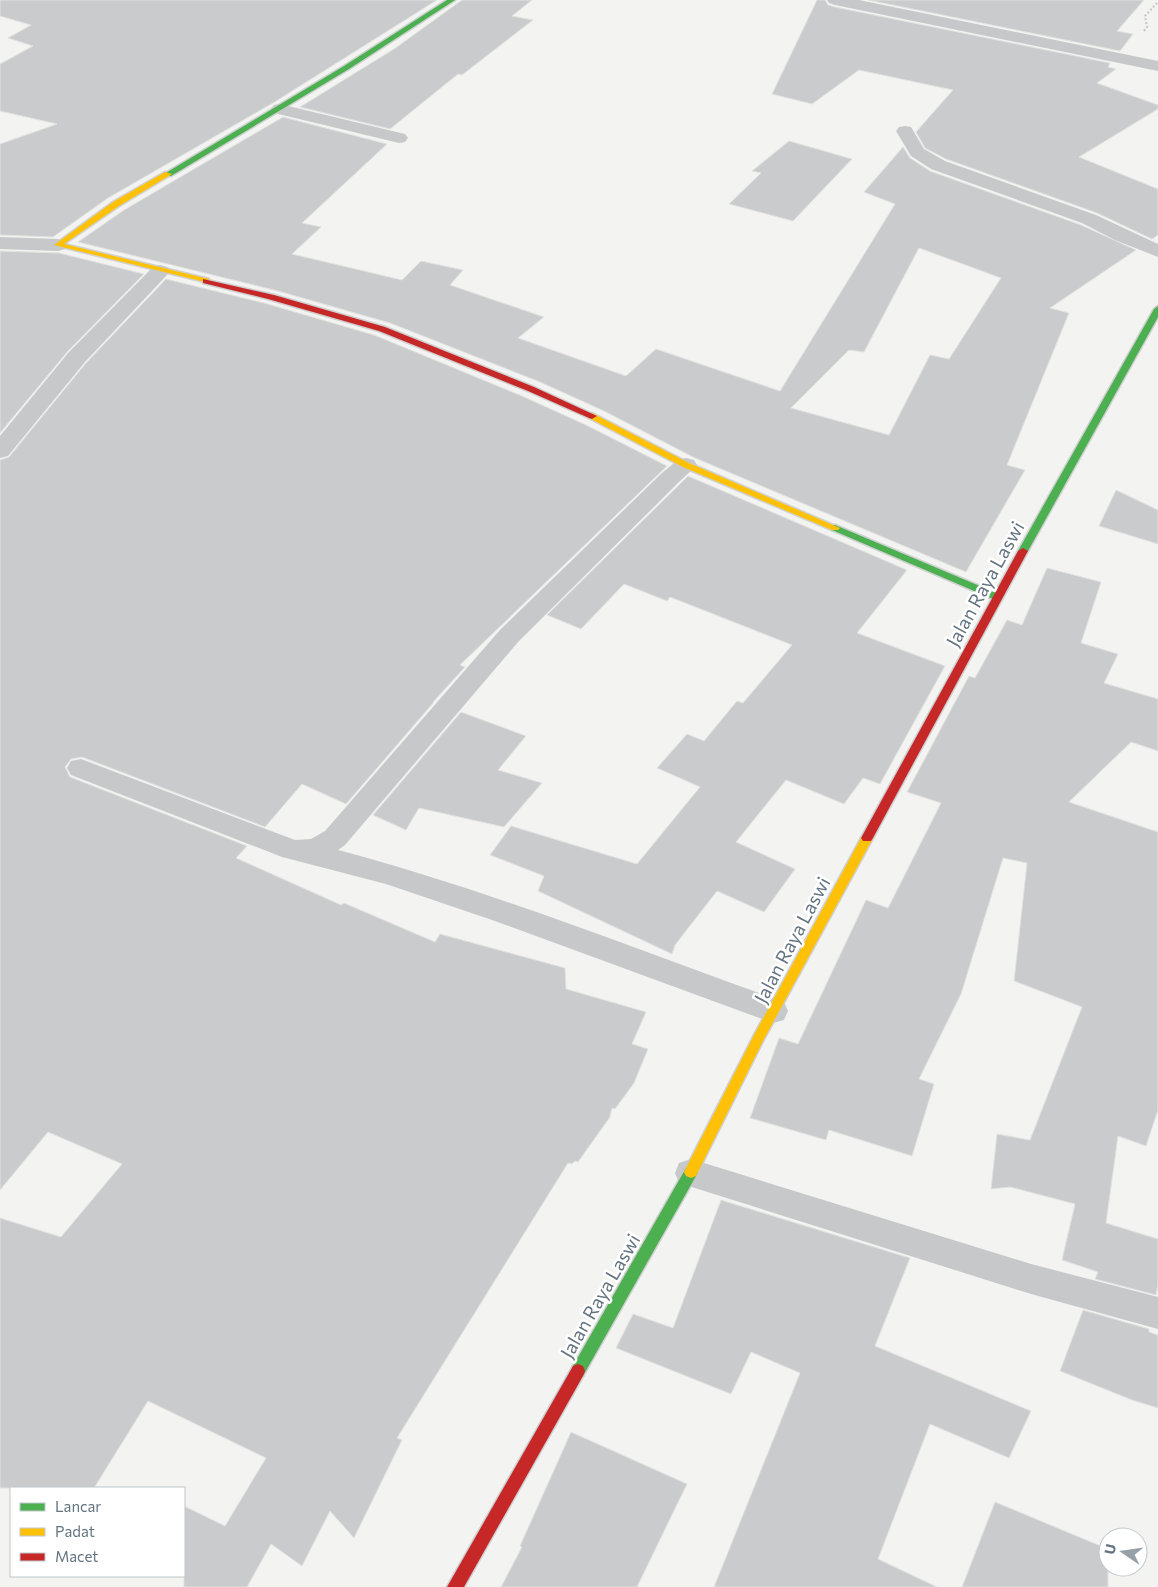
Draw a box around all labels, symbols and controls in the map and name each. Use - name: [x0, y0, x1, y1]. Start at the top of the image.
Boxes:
- street label: Jalan Raya Laswi: [941, 517, 1028, 650]
- street label: Jalan Raya Laswi: [749, 873, 835, 1007]
- street label: Jalan Raya Laswi: [555, 1229, 644, 1362]
- legend: [10, 1487, 185, 1577]
- text: Lancar: [55, 1497, 101, 1515]
- text: Padat: [55, 1522, 95, 1540]
- north arrow: [1098, 1527, 1148, 1577]
- text: U: [1100, 1542, 1119, 1556]
- text: Macet: [55, 1547, 98, 1565]

